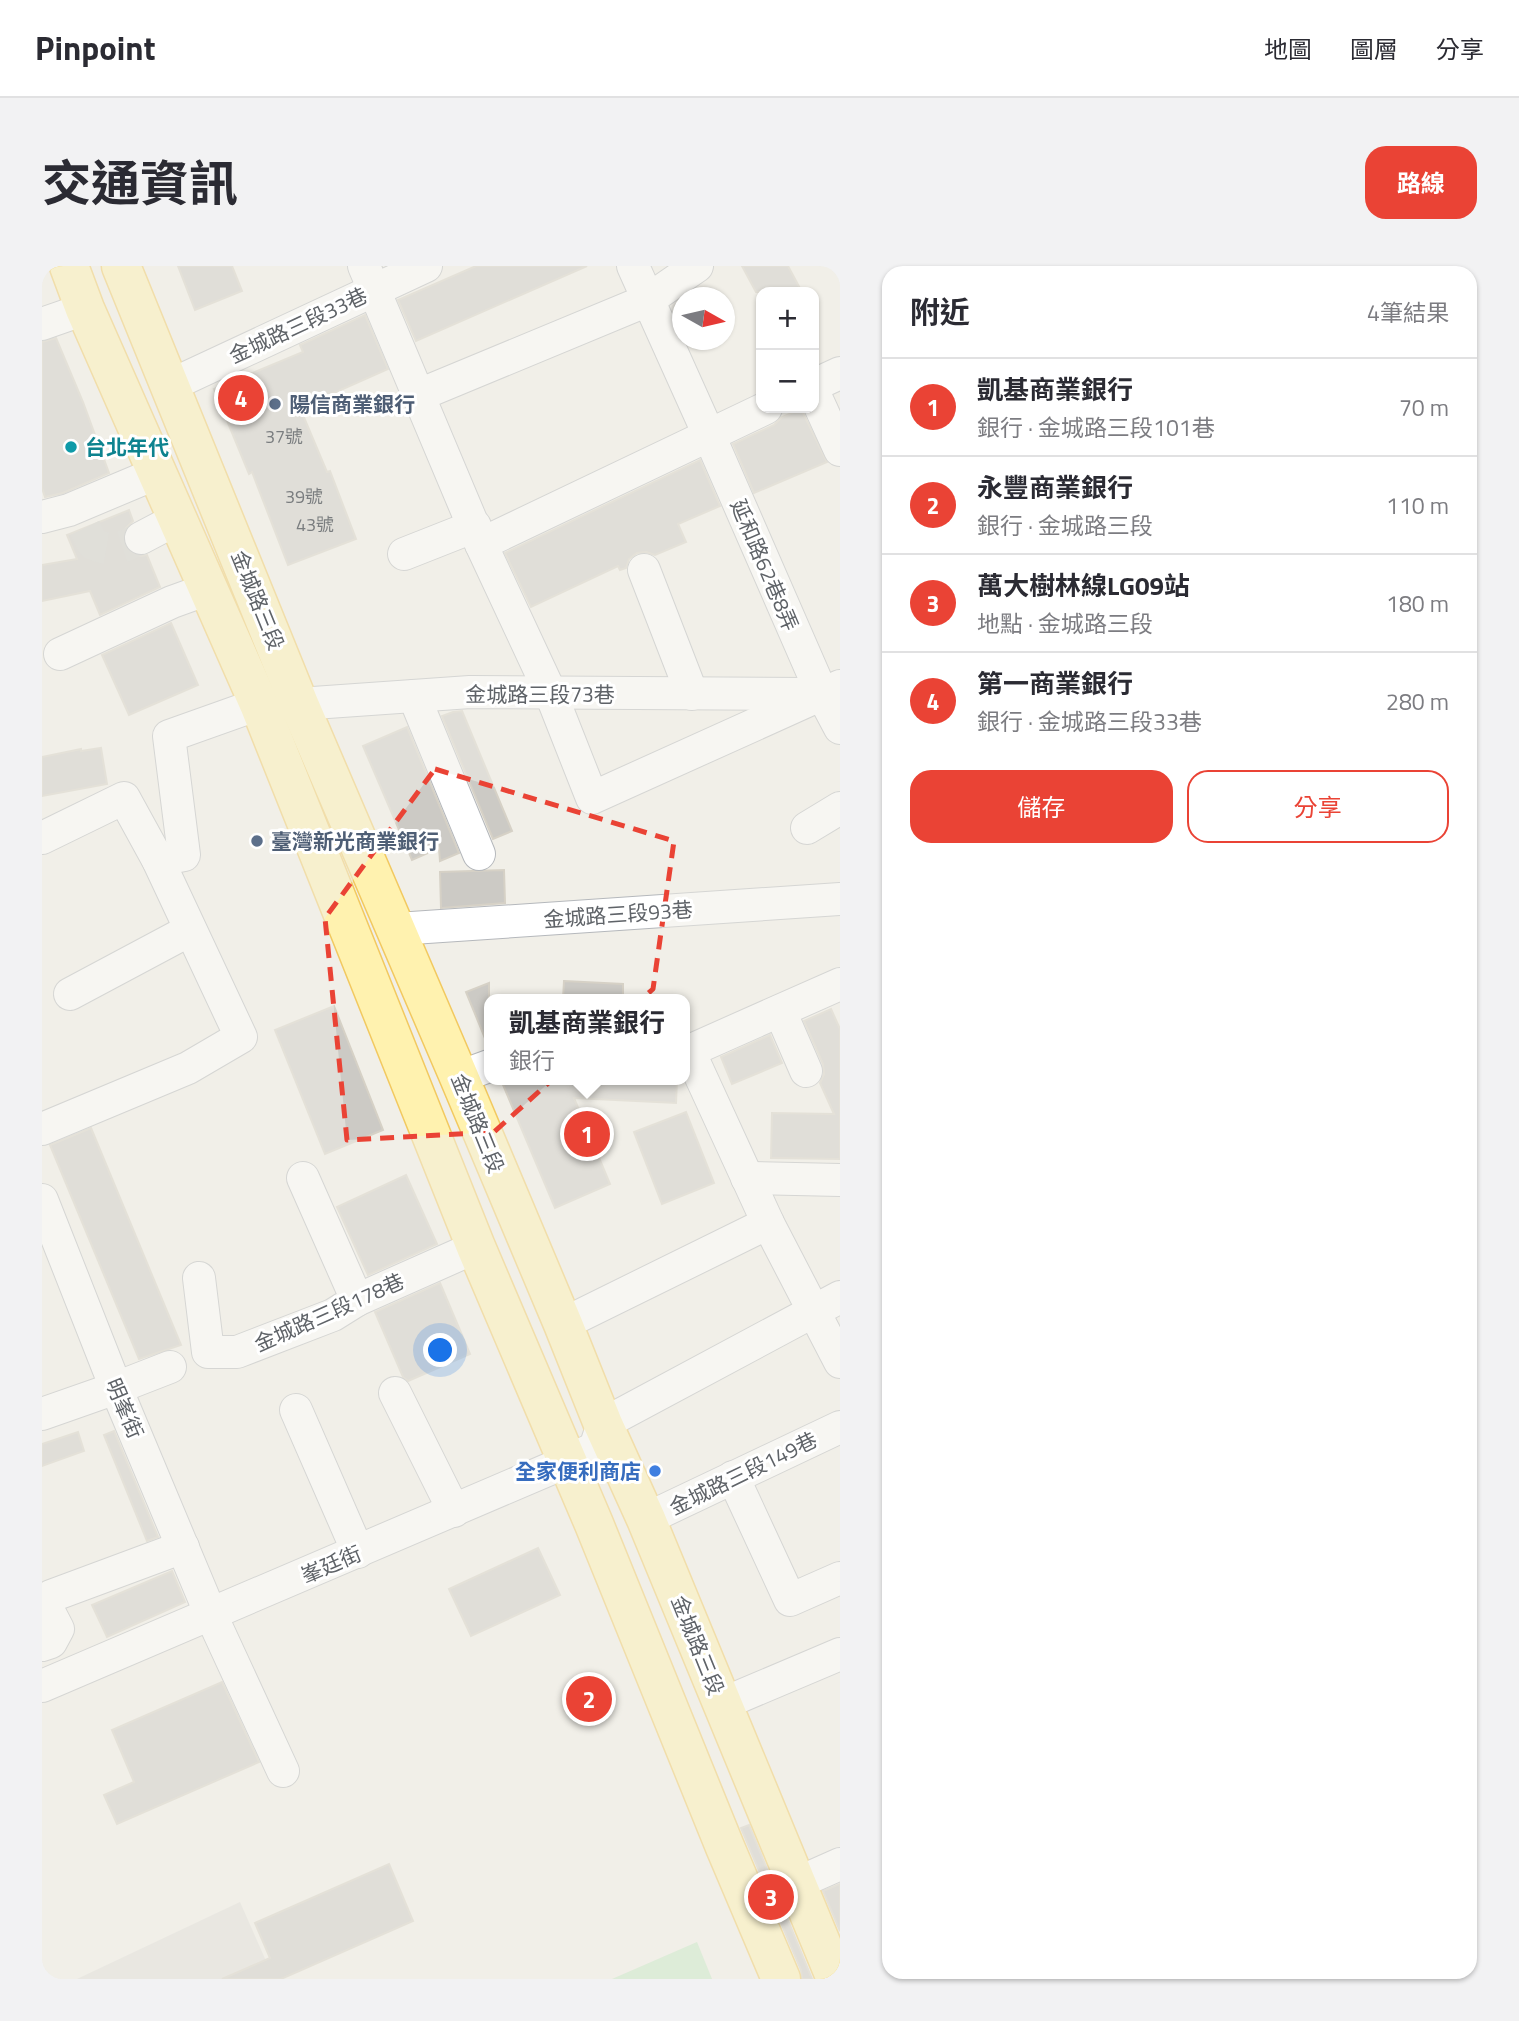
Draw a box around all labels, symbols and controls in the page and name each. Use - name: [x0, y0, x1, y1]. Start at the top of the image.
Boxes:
- text: Pinpoint: [35, 23, 155, 73]
- text: 地圖: [1264, 31, 1312, 67]
- text: 圖層: [1350, 31, 1398, 67]
- text: 分享: [1436, 31, 1484, 67]
- text: 交通資訊: [42, 145, 238, 220]
- button: 路線: [1365, 146, 1477, 219]
- street label: 金城路三段33巷: [223, 279, 373, 371]
- north arrow: [672, 287, 735, 350]
- map controls: [756, 287, 819, 413]
- button: +: [756, 287, 819, 350]
- text: 附近: [910, 289, 970, 335]
- text: 4筆結果: [1367, 295, 1449, 330]
- button: −: [756, 350, 819, 413]
- text: 凱基商業銀行: [977, 370, 1133, 409]
- pin: 4: [218, 372, 264, 424]
- place label: 陽信商業銀行: [289, 388, 415, 420]
- text: 1: [927, 390, 939, 425]
- text: 70 m: [1399, 390, 1449, 425]
- marker: 陽信商業銀行: [267, 396, 283, 412]
- text: 銀行 · 金城路三段101巷: [977, 410, 1215, 445]
- house number: 37號: [265, 423, 303, 450]
- place label: 台北年代: [85, 431, 169, 463]
- marker: 台北年代: [63, 439, 79, 455]
- text: 永豐商業銀行: [977, 468, 1133, 507]
- house number: 39號: [285, 483, 323, 510]
- text: 2: [927, 488, 939, 523]
- text: 110 m: [1386, 488, 1449, 523]
- street label: 延和路62巷8弄: [723, 494, 807, 636]
- text: 銀行 · 金城路三段: [977, 508, 1153, 543]
- house number: 43號: [296, 511, 334, 538]
- street label: 金城路三段: [223, 545, 293, 655]
- text: 萬大樹林線LG09站: [977, 566, 1190, 605]
- text: 3: [927, 586, 939, 621]
- text: 180 m: [1386, 586, 1449, 621]
- text: 地點 · 金城路三段: [977, 606, 1153, 641]
- text: 第一商業銀行: [977, 664, 1133, 703]
- street label: 金城路三段73巷: [465, 678, 615, 710]
- text: 4: [927, 684, 939, 719]
- text: 280 m: [1386, 684, 1449, 719]
- text: 銀行 · 金城路三段33巷: [977, 704, 1202, 739]
- button: 儲存: [910, 770, 1173, 843]
- button: 分享: [1187, 770, 1449, 843]
- place label: 臺灣新光商業銀行: [271, 825, 439, 857]
- marker: 臺灣新光商業銀行: [249, 833, 265, 849]
- street label: 金城路三段93巷: [542, 893, 694, 935]
- popup: [484, 994, 690, 1085]
- text: 凱基商業銀行: [509, 1003, 665, 1042]
- text: 銀行: [509, 1043, 555, 1078]
- street label: 金城路三段: [443, 1068, 513, 1178]
- pin: 1: [564, 1108, 610, 1160]
- street label: 金城路三段178巷: [249, 1265, 409, 1359]
- your location: [423, 1333, 457, 1367]
- street label: 明峯街: [98, 1373, 152, 1443]
- street label: 金城路三段149巷: [664, 1423, 822, 1523]
- place label: 全家便利商店: [515, 1455, 641, 1487]
- marker: 全家便利商店: [647, 1463, 663, 1479]
- street label: 峯廷街: [296, 1537, 366, 1591]
- street label: 金城路三段: [663, 1590, 733, 1700]
- pin: 2: [566, 1673, 612, 1725]
- pin: 3: [748, 1871, 794, 1923]

